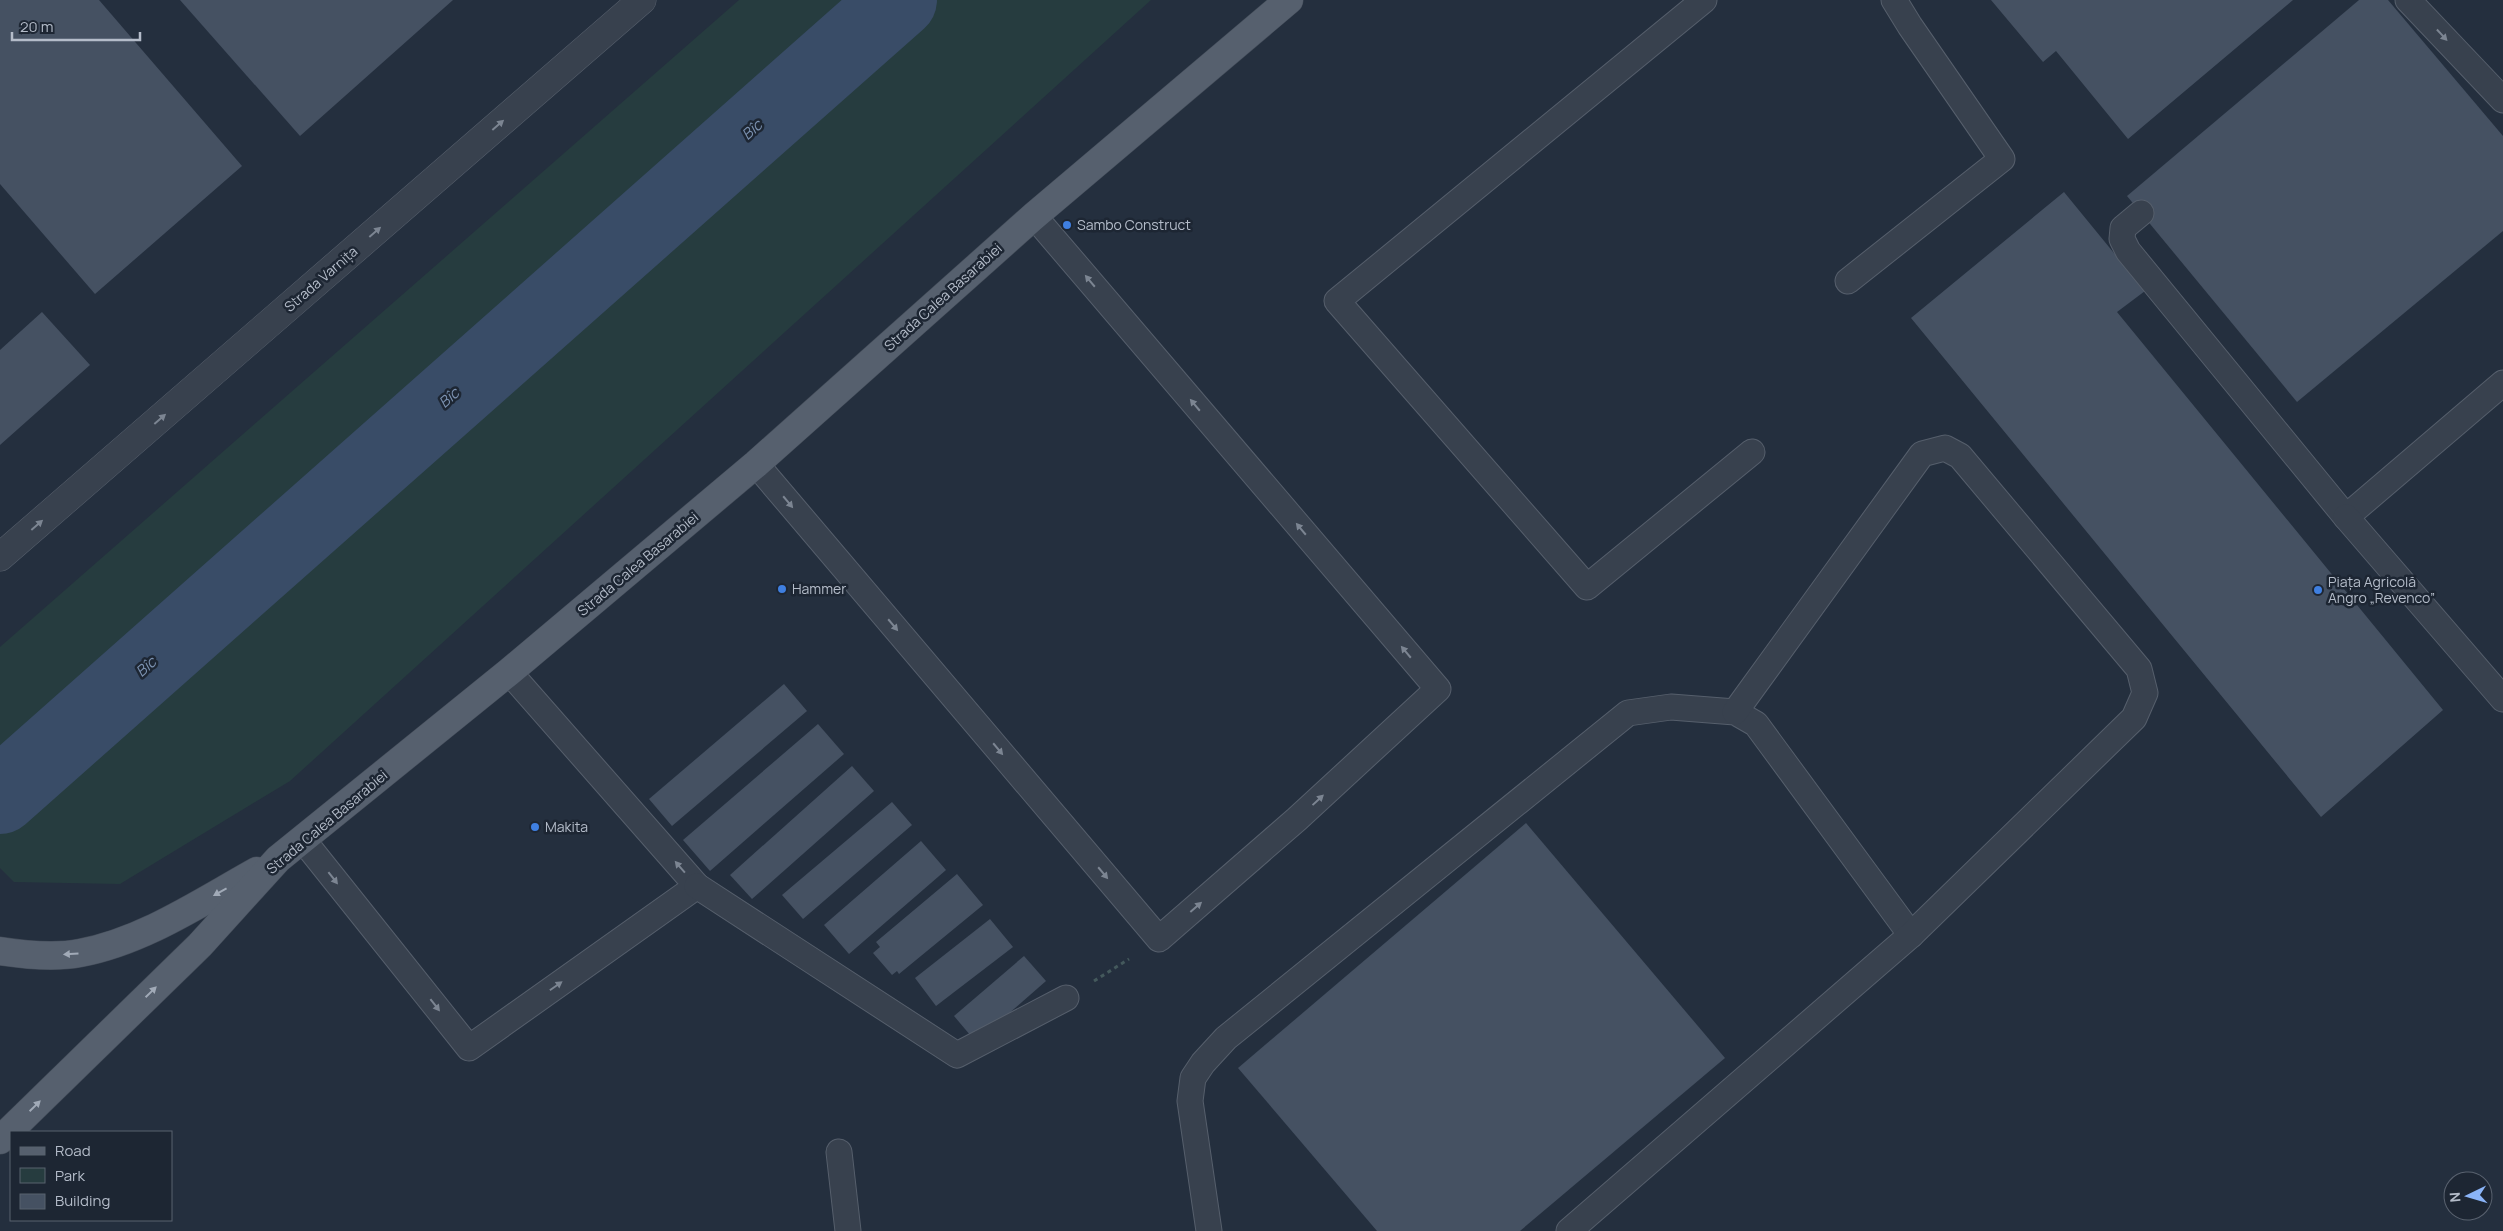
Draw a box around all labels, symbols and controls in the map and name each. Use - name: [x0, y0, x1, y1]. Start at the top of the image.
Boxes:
- scale bar: [12, 10, 140, 42]
- text: 20 m: [20, 16, 53, 37]
- one-way arrow: [2436, 29, 2448, 41]
- water label: Bîc: [737, 114, 768, 144]
- one-way arrow: [491, 120, 504, 131]
- place label: Sambo Construct: [1077, 215, 1191, 234]
- marker: Sambo Construct: [1061, 219, 1073, 231]
- one-way arrow: [368, 226, 380, 238]
- street label: Strada Calea Basarabiei: [880, 239, 1006, 355]
- street label: Strada Varnița: [280, 242, 361, 316]
- one-way arrow: [1084, 275, 1095, 288]
- water label: Bîc: [434, 382, 465, 412]
- one-way arrow: [1190, 399, 1201, 412]
- one-way arrow: [153, 413, 166, 424]
- one-way arrow: [782, 495, 793, 508]
- street label: Strada Calea Basarabiei: [573, 507, 702, 620]
- one-way arrow: [30, 520, 43, 531]
- one-way arrow: [1295, 522, 1306, 535]
- place label: Piața Agricolă Angro „Revenco”: [2328, 572, 2435, 607]
- place label: Hammer: [792, 579, 846, 598]
- marker: Hammer: [776, 583, 788, 595]
- marker: Piața Agricolă Angro „Revenco”: [2312, 584, 2324, 596]
- one-way arrow: [887, 619, 898, 632]
- one-way arrow: [1400, 647, 1412, 659]
- water label: Bîc: [131, 651, 162, 681]
- one-way arrow: [992, 743, 1004, 755]
- street label: Strada Calea Basarabiei: [262, 765, 391, 878]
- one-way arrow: [1312, 794, 1324, 806]
- place label: Makita: [545, 817, 588, 836]
- marker: Makita: [529, 821, 541, 833]
- one-way arrow: [674, 861, 686, 873]
- one-way arrow: [1097, 867, 1108, 879]
- one-way arrow: [328, 871, 339, 884]
- one-way arrow: [214, 887, 227, 896]
- one-way arrow: [1189, 902, 1202, 913]
- one-way arrow: [63, 950, 79, 958]
- one-way arrow: [550, 981, 563, 991]
- one-way arrow: [145, 986, 157, 998]
- one-way arrow: [429, 999, 440, 1012]
- one-way arrow: [29, 1100, 41, 1112]
- legend: [10, 1131, 172, 1221]
- text: Road: [55, 1140, 91, 1161]
- text: Park: [55, 1165, 85, 1186]
- north arrow: [2443, 1171, 2493, 1221]
- text: Building: [55, 1190, 110, 1211]
- text: N: [2445, 1191, 2464, 1203]

